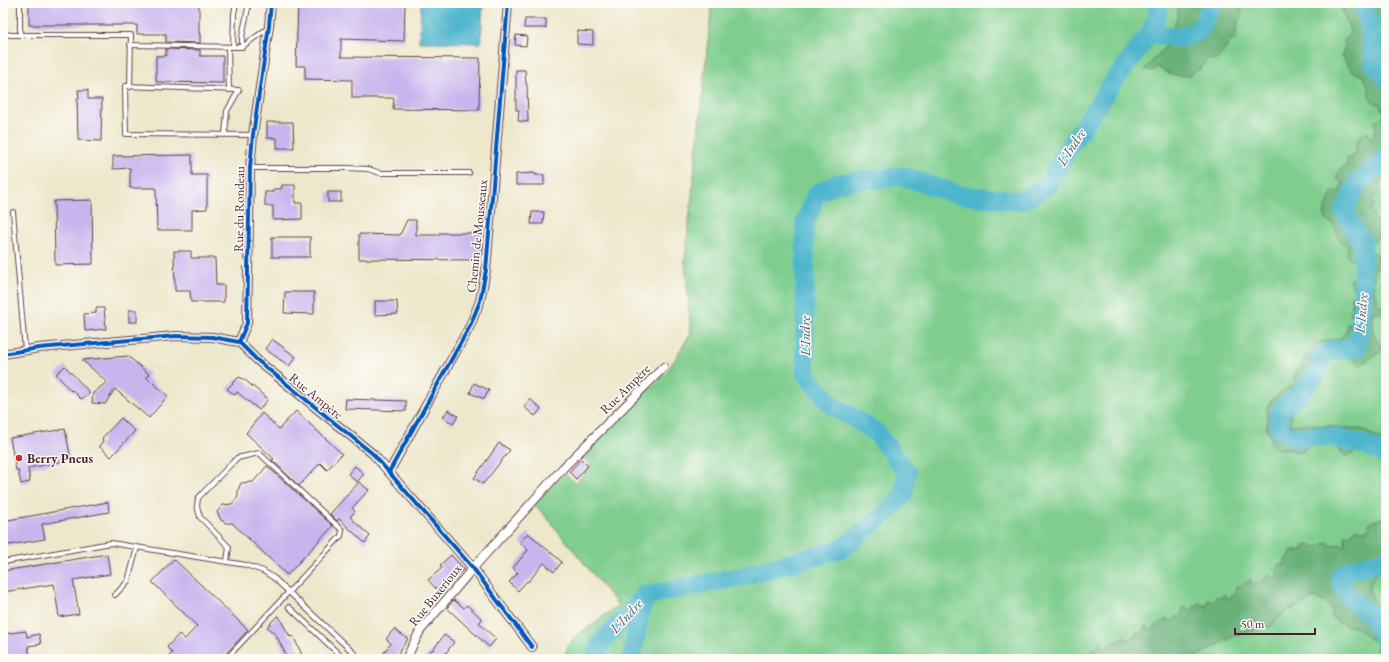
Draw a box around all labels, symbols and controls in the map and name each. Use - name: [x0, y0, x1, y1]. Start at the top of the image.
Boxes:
- water label: L'Indre: [1052, 125, 1090, 170]
- street label: Rue du Rondeau: [230, 166, 248, 252]
- street label: Chemin de Mousseaux: [463, 178, 491, 293]
- water label: L'Indre: [1350, 292, 1372, 335]
- water label: L'Indre: [796, 315, 814, 357]
- street label: Rue Ampère: [596, 360, 654, 418]
- street label: Rue Ampère: [286, 369, 346, 423]
- place label: Berry Pneus: [27, 450, 93, 467]
- marker: Berry Pneus: [14, 453, 24, 463]
- street label: Rue Buxerioux: [405, 560, 465, 629]
- water label: L'Indre: [605, 595, 647, 638]
- scale bar: [1235, 610, 1315, 636]
- text: 50 m: [1241, 616, 1265, 632]

